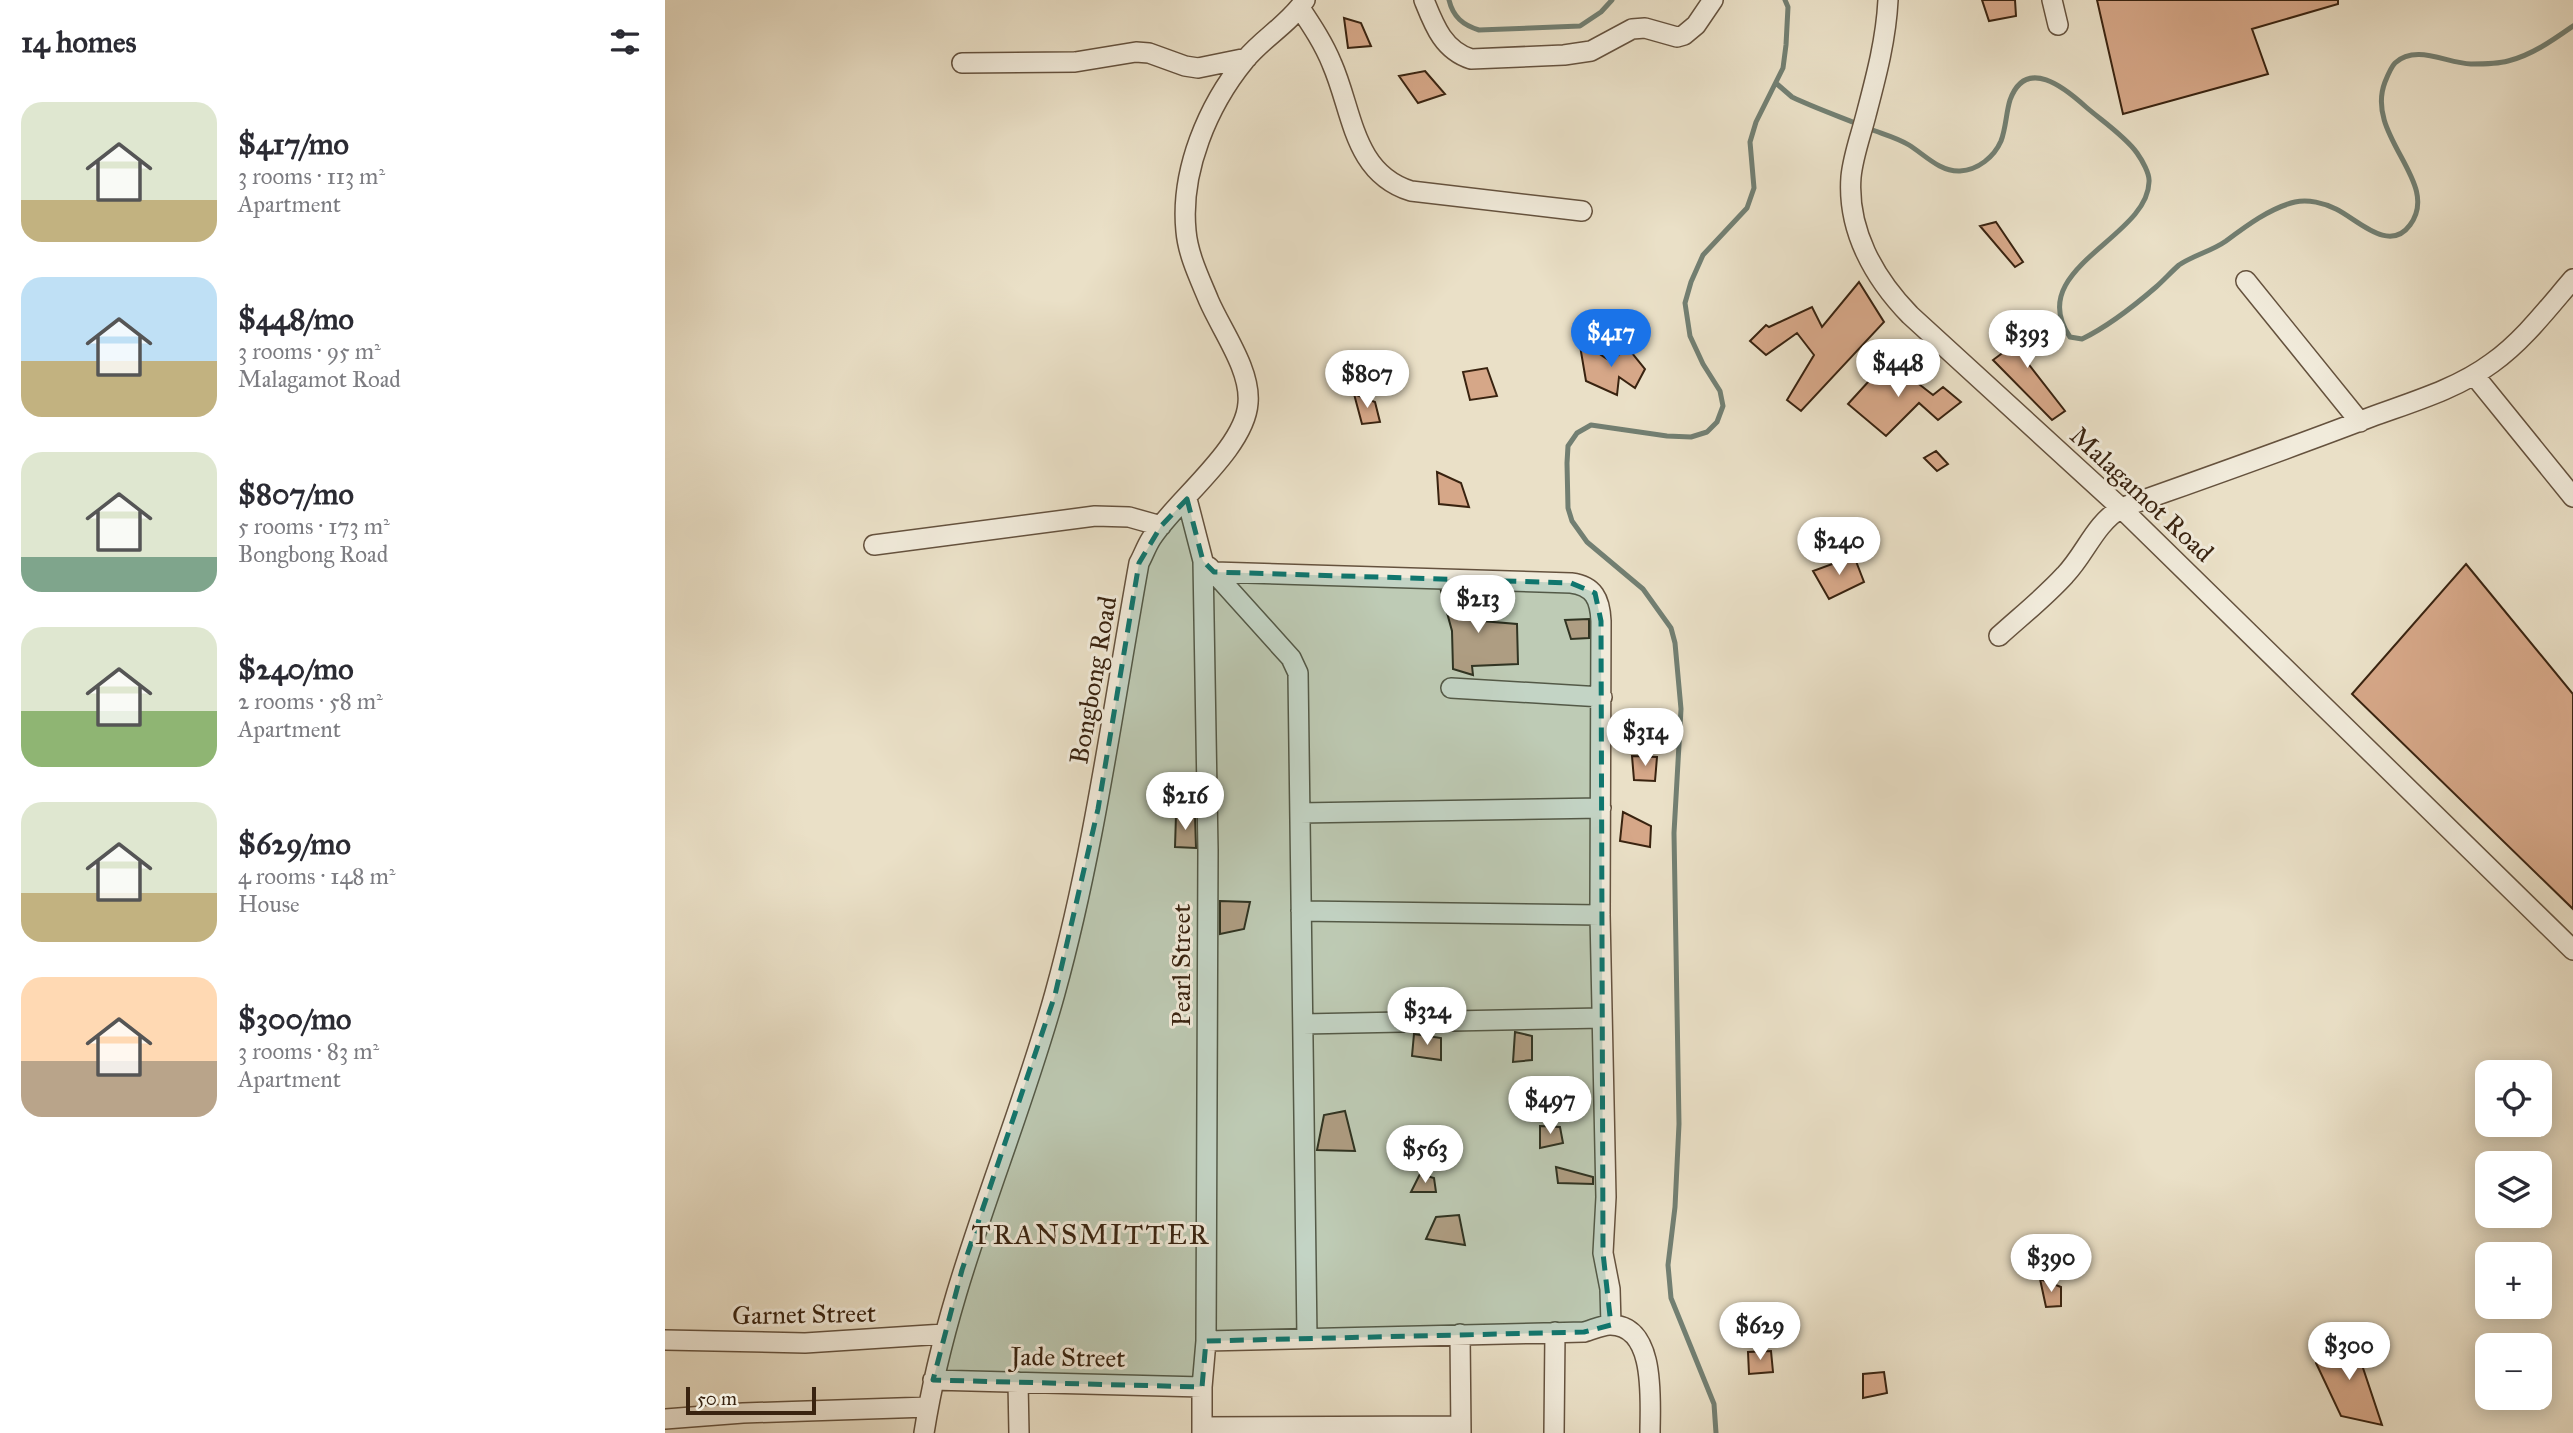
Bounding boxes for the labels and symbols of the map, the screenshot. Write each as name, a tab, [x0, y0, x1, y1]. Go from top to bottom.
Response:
pin: $417	[1570, 310, 1652, 369]
pin: $393	[1986, 310, 2068, 370]
pin: $448	[1857, 340, 1939, 399]
pin: $807	[1326, 350, 1408, 410]
street label: Malagamot Road	[2064, 419, 2220, 569]
pin: $240	[1798, 518, 1880, 577]
pin: $213	[1437, 576, 1519, 635]
street label: Bongbong Road	[1062, 594, 1124, 766]
pin: $314	[1604, 708, 1686, 768]
pin: $216	[1144, 772, 1226, 832]
street label: Pearl Street	[1165, 904, 1197, 1026]
pin: $324	[1386, 988, 1468, 1047]
pin: $497	[1509, 1076, 1591, 1136]
pin: $563	[1384, 1126, 1466, 1185]
district label: TRANSMITTER	[972, 1217, 1210, 1252]
pin: $390	[2010, 1234, 2092, 1294]
street label: Garnet Street	[732, 1297, 876, 1331]
pin: $629	[1719, 1302, 1801, 1362]
pin: $300	[2308, 1322, 2390, 1382]
street label: Jade Street	[1007, 1340, 1126, 1374]
scale bar	[686, 1384, 815, 1416]

